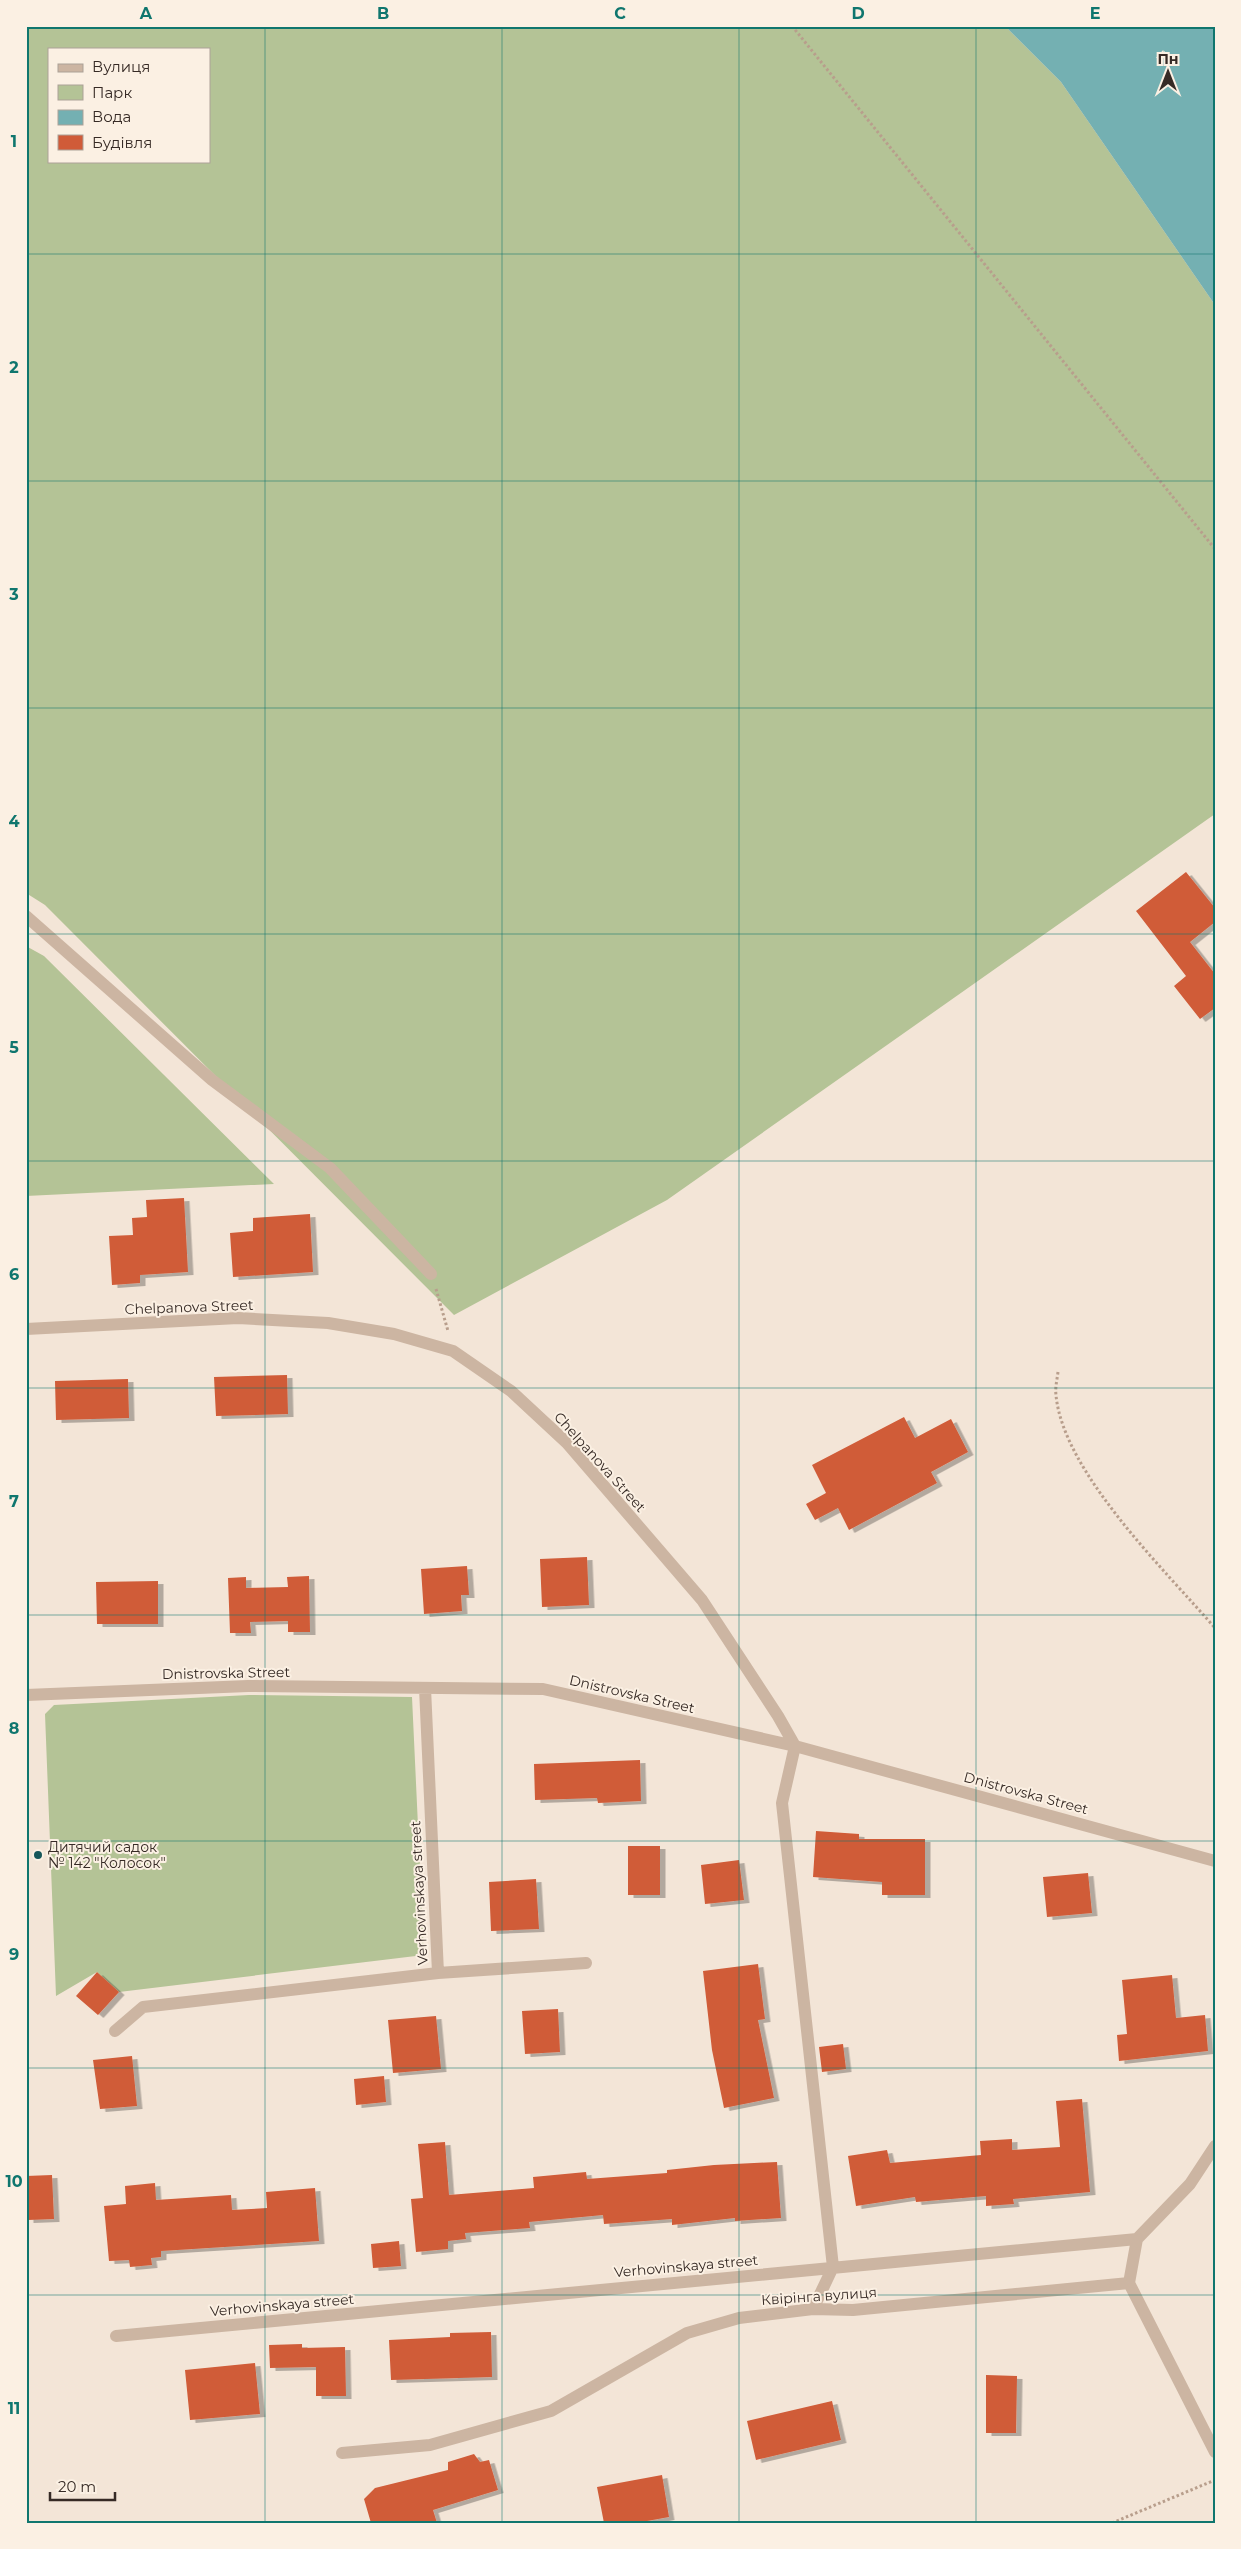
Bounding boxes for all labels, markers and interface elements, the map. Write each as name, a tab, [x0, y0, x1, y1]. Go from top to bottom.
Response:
text: A	[139, 4, 153, 23]
text: B	[377, 4, 389, 23]
text: C	[614, 4, 626, 23]
text: D	[851, 4, 865, 23]
text: E	[1090, 4, 1100, 23]
legend	[48, 48, 210, 162]
north arrow	[1144, 48, 1194, 98]
text: Пн	[1157, 50, 1179, 68]
text: Вулиця	[92, 57, 150, 76]
text: Парк	[92, 83, 132, 102]
text: Вода	[92, 107, 131, 126]
text: 1	[11, 132, 17, 151]
text: Будівля	[92, 133, 152, 152]
text: 2	[9, 358, 19, 377]
text: 3	[8, 585, 19, 604]
text: 4	[8, 812, 20, 831]
text: 5	[9, 1038, 19, 1057]
text: 6	[9, 1265, 19, 1284]
street label: Chelpanova Street	[124, 1296, 254, 1318]
street label: Chelpanova Street	[550, 1408, 650, 1516]
text: 7	[9, 1492, 19, 1511]
street label: Dnistrovska Street	[162, 1663, 291, 1683]
street label: Dnistrovska Street	[568, 1671, 697, 1717]
text: 8	[9, 1719, 19, 1738]
street label: Dnistrovska Street	[962, 1768, 1091, 1818]
street label: Verhovinskaya street	[406, 1820, 432, 1966]
place label: Дитячий садок № 142 "Колосок"	[48, 1838, 166, 1872]
marker: Дитячий садок № 142 "Колосок"	[32, 1849, 44, 1861]
text: 9	[9, 1945, 19, 1964]
text: 10	[5, 2172, 23, 2191]
street label: Verhovinskaya street	[613, 2251, 759, 2281]
street label: Квірінга вулиця	[761, 2283, 877, 2309]
street label: Verhovinskaya street	[209, 2290, 355, 2320]
text: 11	[8, 2399, 20, 2418]
scale bar	[50, 2469, 115, 2501]
text: 20 m	[58, 2477, 96, 2496]

